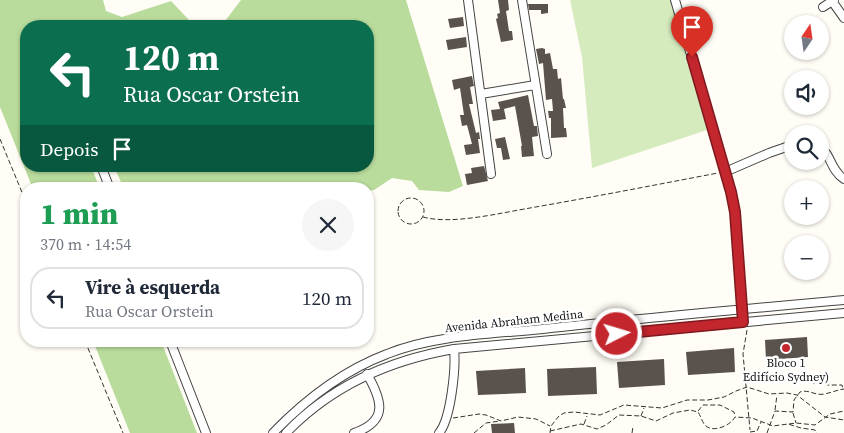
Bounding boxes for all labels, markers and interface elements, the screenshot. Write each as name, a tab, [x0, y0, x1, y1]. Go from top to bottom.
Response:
pin	[671, 6, 713, 57]
icon: arrive	[678, 13, 706, 41]
north arrow	[784, 15, 829, 60]
map controls	[784, 15, 829, 280]
text: 120 m	[123, 34, 219, 82]
icon: left	[40, 40, 105, 105]
button: sound	[784, 70, 829, 115]
text: Rua Oscar Orstein	[123, 79, 300, 109]
button: search	[784, 125, 829, 170]
icon: arrive	[108, 135, 136, 163]
text: Depois	[40, 136, 98, 162]
button: +	[784, 180, 829, 225]
text: 1 min	[40, 193, 118, 234]
button: close	[302, 199, 354, 251]
text: 370 m · 14:54	[40, 233, 131, 255]
button: −	[784, 235, 829, 280]
text: Vire à esquerda	[85, 274, 220, 300]
icon: left	[42, 284, 70, 312]
text: 120 m	[302, 285, 352, 311]
text: Rua Oscar Orstein	[85, 300, 214, 322]
street label: Avenida Abraham Medina	[444, 306, 585, 336]
position arrow	[590, 307, 642, 359]
marker: Bloco 1 Edifício Sydney)	[780, 342, 792, 354]
place label: Bloco 1 Edifício Sydney)	[743, 355, 829, 385]

